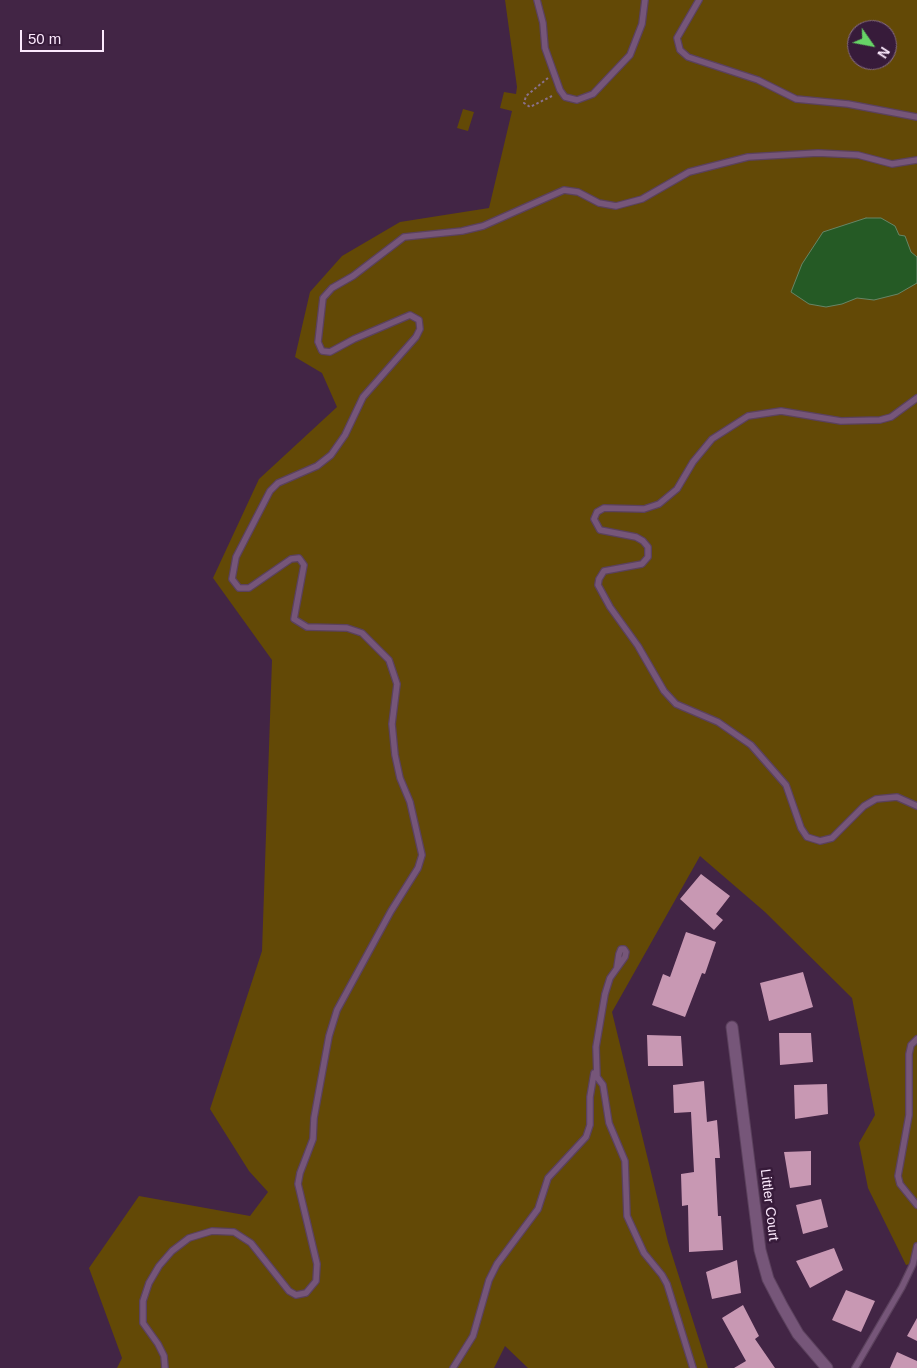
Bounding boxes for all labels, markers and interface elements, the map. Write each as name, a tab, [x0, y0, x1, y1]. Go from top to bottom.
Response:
scale bar	[22, 20, 106, 52]
north arrow	[847, 20, 897, 70]
text: 50 m	[28, 30, 61, 47]
text: N	[874, 44, 893, 61]
street label: Littler Court	[756, 1168, 782, 1242]

